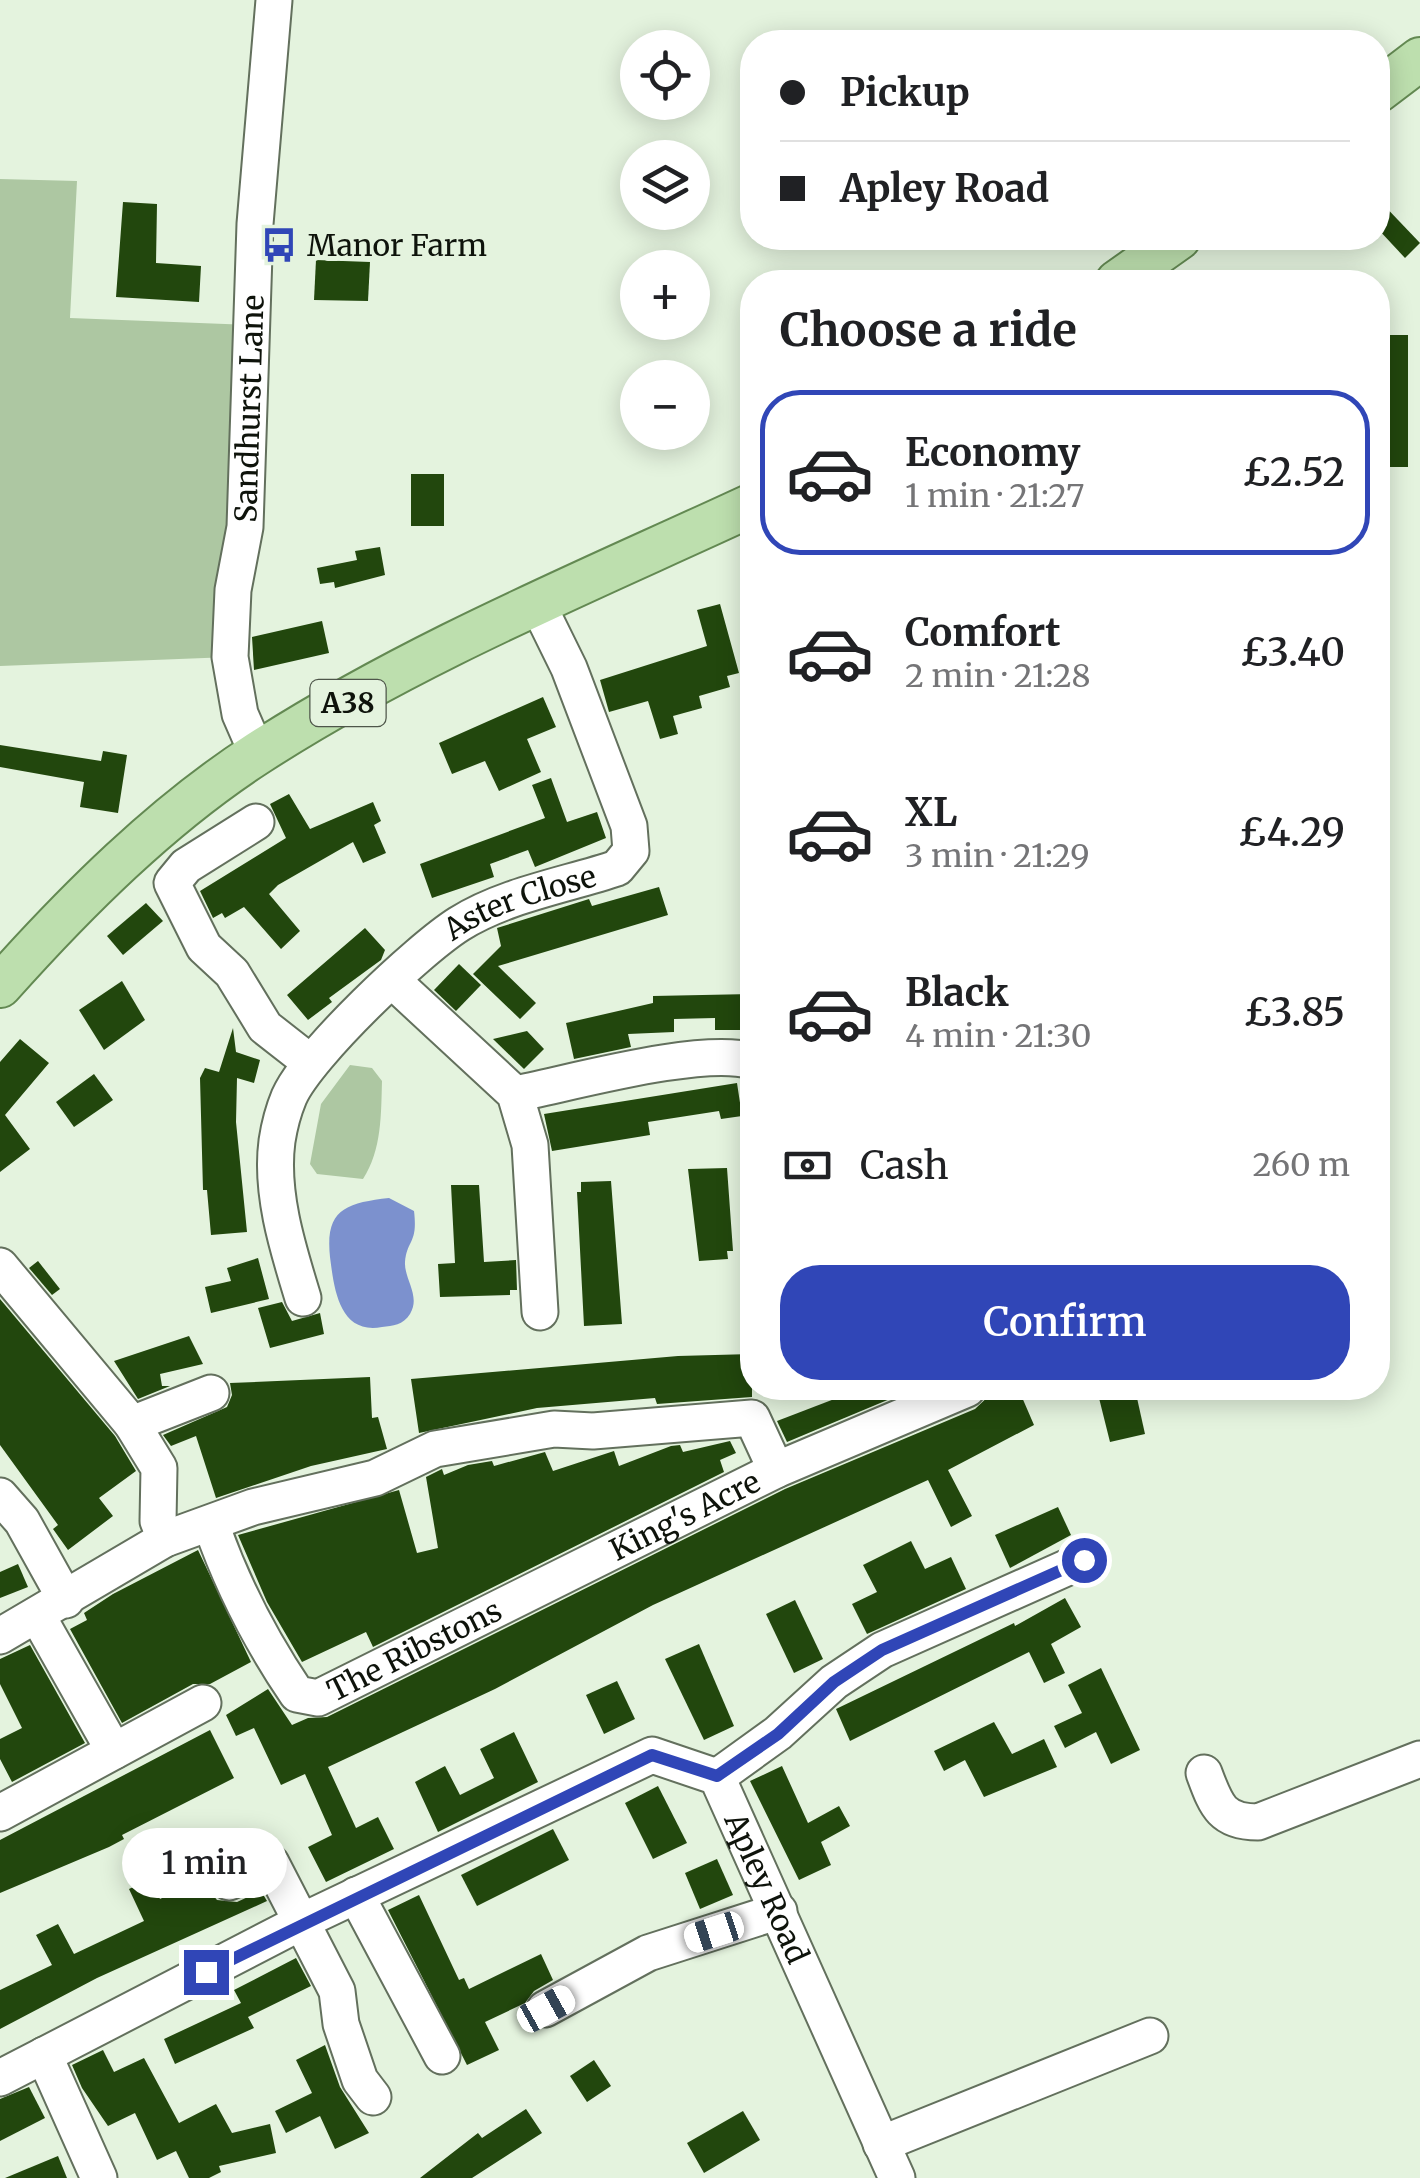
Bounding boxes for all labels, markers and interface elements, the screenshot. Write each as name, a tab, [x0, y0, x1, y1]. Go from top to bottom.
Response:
map controls	[620, 30, 710, 450]
button: locate	[620, 30, 710, 120]
text: Pickup	[840, 69, 970, 116]
button: layers	[620, 140, 710, 230]
text: Apley Road	[840, 165, 1049, 212]
bus stop icon: Manor Farm	[260, 226, 298, 264]
place label: Manor Farm	[307, 226, 487, 264]
button: +	[620, 250, 710, 340]
street label: Sandhurst Lane	[226, 294, 272, 523]
text: Choose a ride	[780, 302, 1077, 358]
button: −	[620, 360, 710, 450]
icon: car	[785, 428, 875, 518]
text: Economy	[905, 429, 1080, 476]
text: £2.52	[1242, 449, 1345, 496]
text: 1 min · 21:27	[905, 476, 1084, 516]
icon: car	[785, 608, 875, 698]
text: Comfort	[905, 609, 1061, 656]
text: £3.40	[1240, 629, 1345, 676]
text: 2 min · 21:28	[905, 656, 1090, 696]
road number: A38	[310, 680, 386, 726]
icon: car	[785, 788, 875, 878]
text: XL	[905, 789, 957, 836]
text: £4.29	[1238, 809, 1345, 856]
text: 3 min · 21:29	[905, 836, 1090, 876]
street label: Aster Close	[435, 857, 600, 949]
icon: car	[785, 968, 875, 1058]
text: Black	[905, 969, 1009, 1016]
text: £3.85	[1244, 989, 1345, 1036]
text: 4 min · 21:30	[905, 1016, 1092, 1056]
icon: cash	[780, 1138, 835, 1193]
text: Cash	[860, 1142, 949, 1189]
text: 260 m	[1252, 1145, 1350, 1185]
button: Confirm	[780, 1265, 1350, 1380]
street label: King's Acre	[603, 1462, 766, 1569]
route start	[1062, 1538, 1107, 1583]
street label: The Ribstons	[321, 1591, 508, 1709]
street label: Apley Road	[716, 1806, 817, 1969]
callout: 1 min	[124, 1827, 288, 1897]
text: 1 min	[161, 1843, 248, 1883]
car	[681, 1908, 747, 1956]
route end	[184, 1950, 229, 1995]
car	[512, 1981, 580, 2037]

